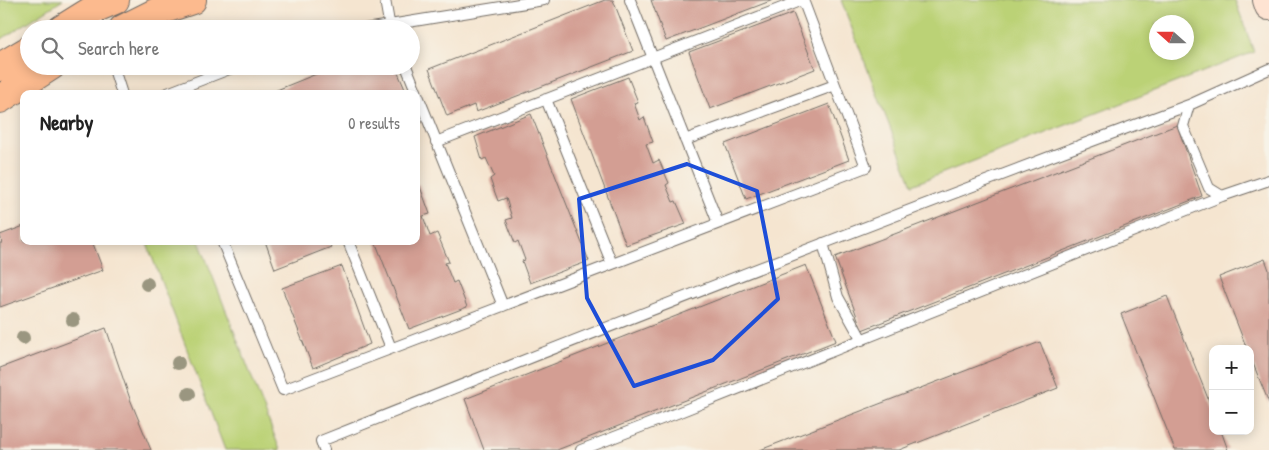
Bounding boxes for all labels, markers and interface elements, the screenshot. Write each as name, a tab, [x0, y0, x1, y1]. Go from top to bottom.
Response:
north arrow	[1149, 15, 1194, 60]
search box	[20, 20, 420, 75]
icon: search	[38, 34, 66, 62]
text: Search here	[78, 35, 159, 61]
text: Nearby	[40, 108, 93, 137]
text: 0 results	[348, 112, 400, 134]
map controls	[1209, 345, 1254, 435]
button: +	[1209, 345, 1254, 390]
button: −	[1209, 390, 1254, 435]

